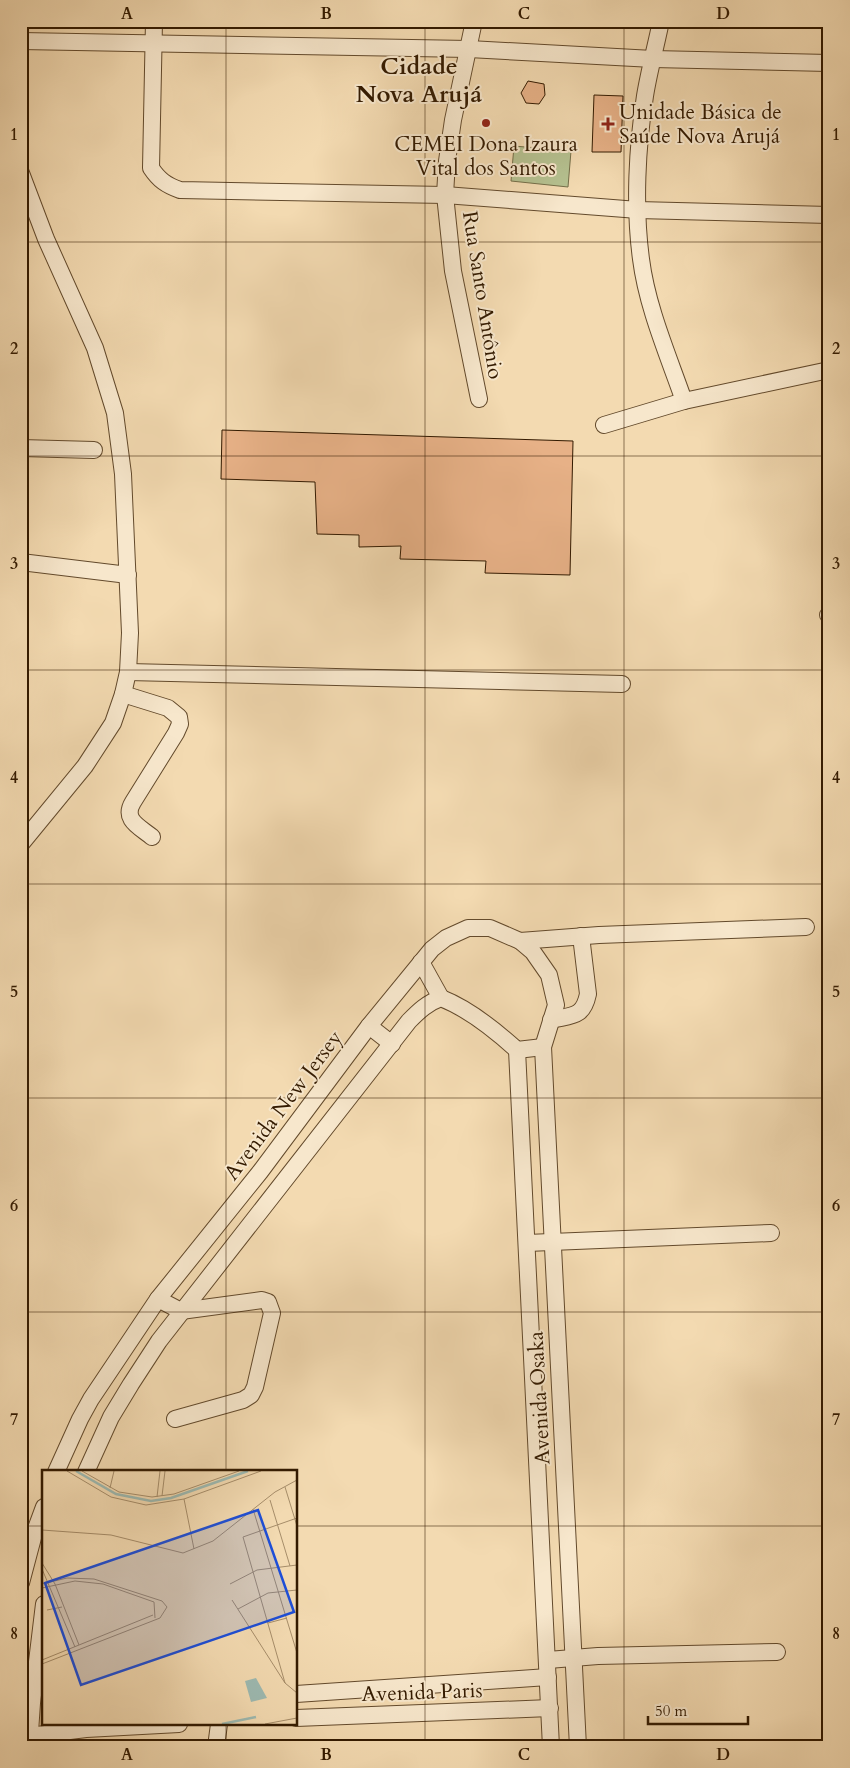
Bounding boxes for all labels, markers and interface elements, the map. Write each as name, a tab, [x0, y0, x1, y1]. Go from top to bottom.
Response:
text: A	[121, 3, 133, 25]
text: B	[320, 3, 332, 25]
text: C	[518, 3, 530, 25]
text: D	[716, 3, 730, 25]
district label: Cidade Nova Arujá	[356, 50, 482, 111]
place label: Unidade Básica de Saúde Nova Arujá	[619, 98, 782, 151]
marker: CEMEI Dona Izaura Vital dos Santos	[480, 117, 492, 129]
marker: Unidade Básica de Saúde Nova Arujá	[601, 117, 615, 131]
text: 1	[10, 124, 18, 146]
text: 1	[832, 124, 840, 146]
place label: CEMEI Dona Izaura Vital dos Santos	[394, 130, 578, 183]
street label: Rua Santo Antônio	[455, 209, 510, 381]
text: 2	[10, 338, 18, 360]
text: 2	[832, 338, 840, 360]
text: 3	[10, 553, 18, 575]
text: 3	[832, 553, 840, 575]
text: 4	[10, 767, 18, 789]
text: 4	[832, 767, 840, 789]
text: 5	[10, 981, 18, 1003]
text: 5	[832, 981, 840, 1003]
street label: Avenida New Jersey	[217, 1024, 349, 1186]
text: 6	[10, 1195, 18, 1217]
text: 6	[832, 1195, 840, 1217]
street label: Avenida Osaka	[522, 1331, 557, 1465]
text: 7	[10, 1409, 18, 1431]
text: 7	[832, 1409, 840, 1431]
inset map	[42, 1470, 298, 1726]
text: 8	[10, 1623, 18, 1645]
text: 8	[832, 1623, 840, 1645]
street label: Avenida Paris	[361, 1676, 483, 1709]
scale bar	[648, 1693, 748, 1725]
text: 50 m	[655, 1701, 687, 1721]
text: A	[121, 1744, 133, 1766]
text: B	[320, 1744, 332, 1766]
text: C	[518, 1744, 530, 1766]
text: D	[716, 1744, 730, 1766]

